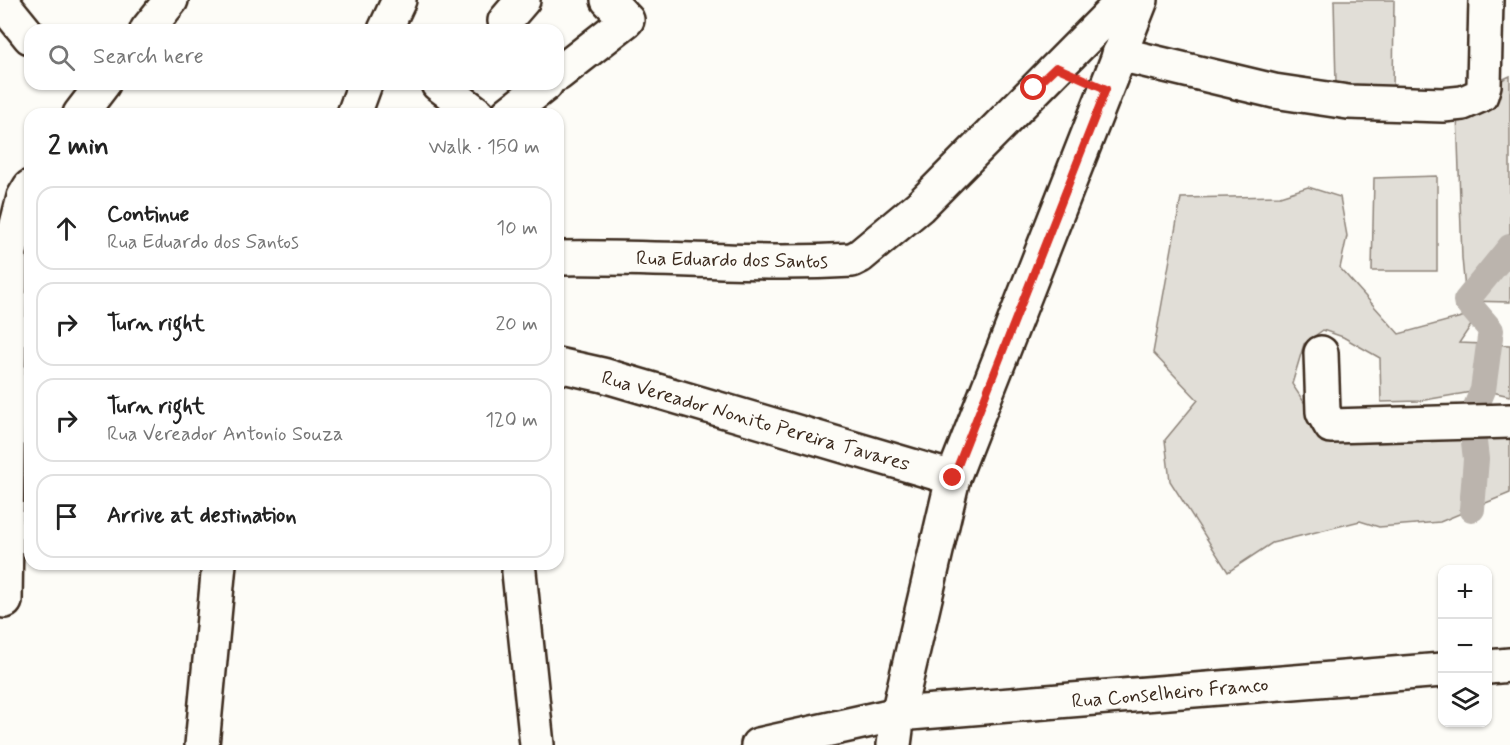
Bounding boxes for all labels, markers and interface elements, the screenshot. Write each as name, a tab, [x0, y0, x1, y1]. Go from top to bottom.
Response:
search box	[24, 24, 564, 90]
icon: search	[45, 41, 78, 74]
text: Search here	[93, 43, 204, 71]
route start	[1020, 74, 1046, 100]
text: 2 min	[48, 130, 109, 164]
text: Walk · 150 m	[428, 134, 540, 161]
text: Continue	[107, 201, 189, 229]
icon: ahead	[50, 212, 83, 245]
text: 10 m	[496, 215, 538, 242]
text: Rua Eduardo dos Santos	[107, 229, 299, 256]
street label: Rua Eduardo dos Santos	[636, 245, 828, 276]
icon: right	[50, 308, 83, 341]
text: Turn right	[107, 310, 205, 338]
text: 20 m	[495, 311, 538, 338]
street label: Rua Vereador Nonito Pereira Tavares	[598, 364, 913, 478]
text: Turn right	[107, 393, 205, 421]
icon: right	[50, 404, 83, 437]
text: 120 m	[485, 407, 538, 434]
text: Rua Vereador Antonio Souza	[107, 421, 343, 448]
route end	[939, 464, 965, 490]
icon: arrive	[50, 500, 83, 533]
text: Arrive at destination	[107, 502, 297, 530]
map controls	[1438, 565, 1492, 727]
button: +	[1438, 565, 1492, 619]
button: −	[1438, 619, 1492, 673]
street label: Rua Conselheiro Franco	[1071, 671, 1270, 716]
button: layers	[1438, 673, 1492, 727]

